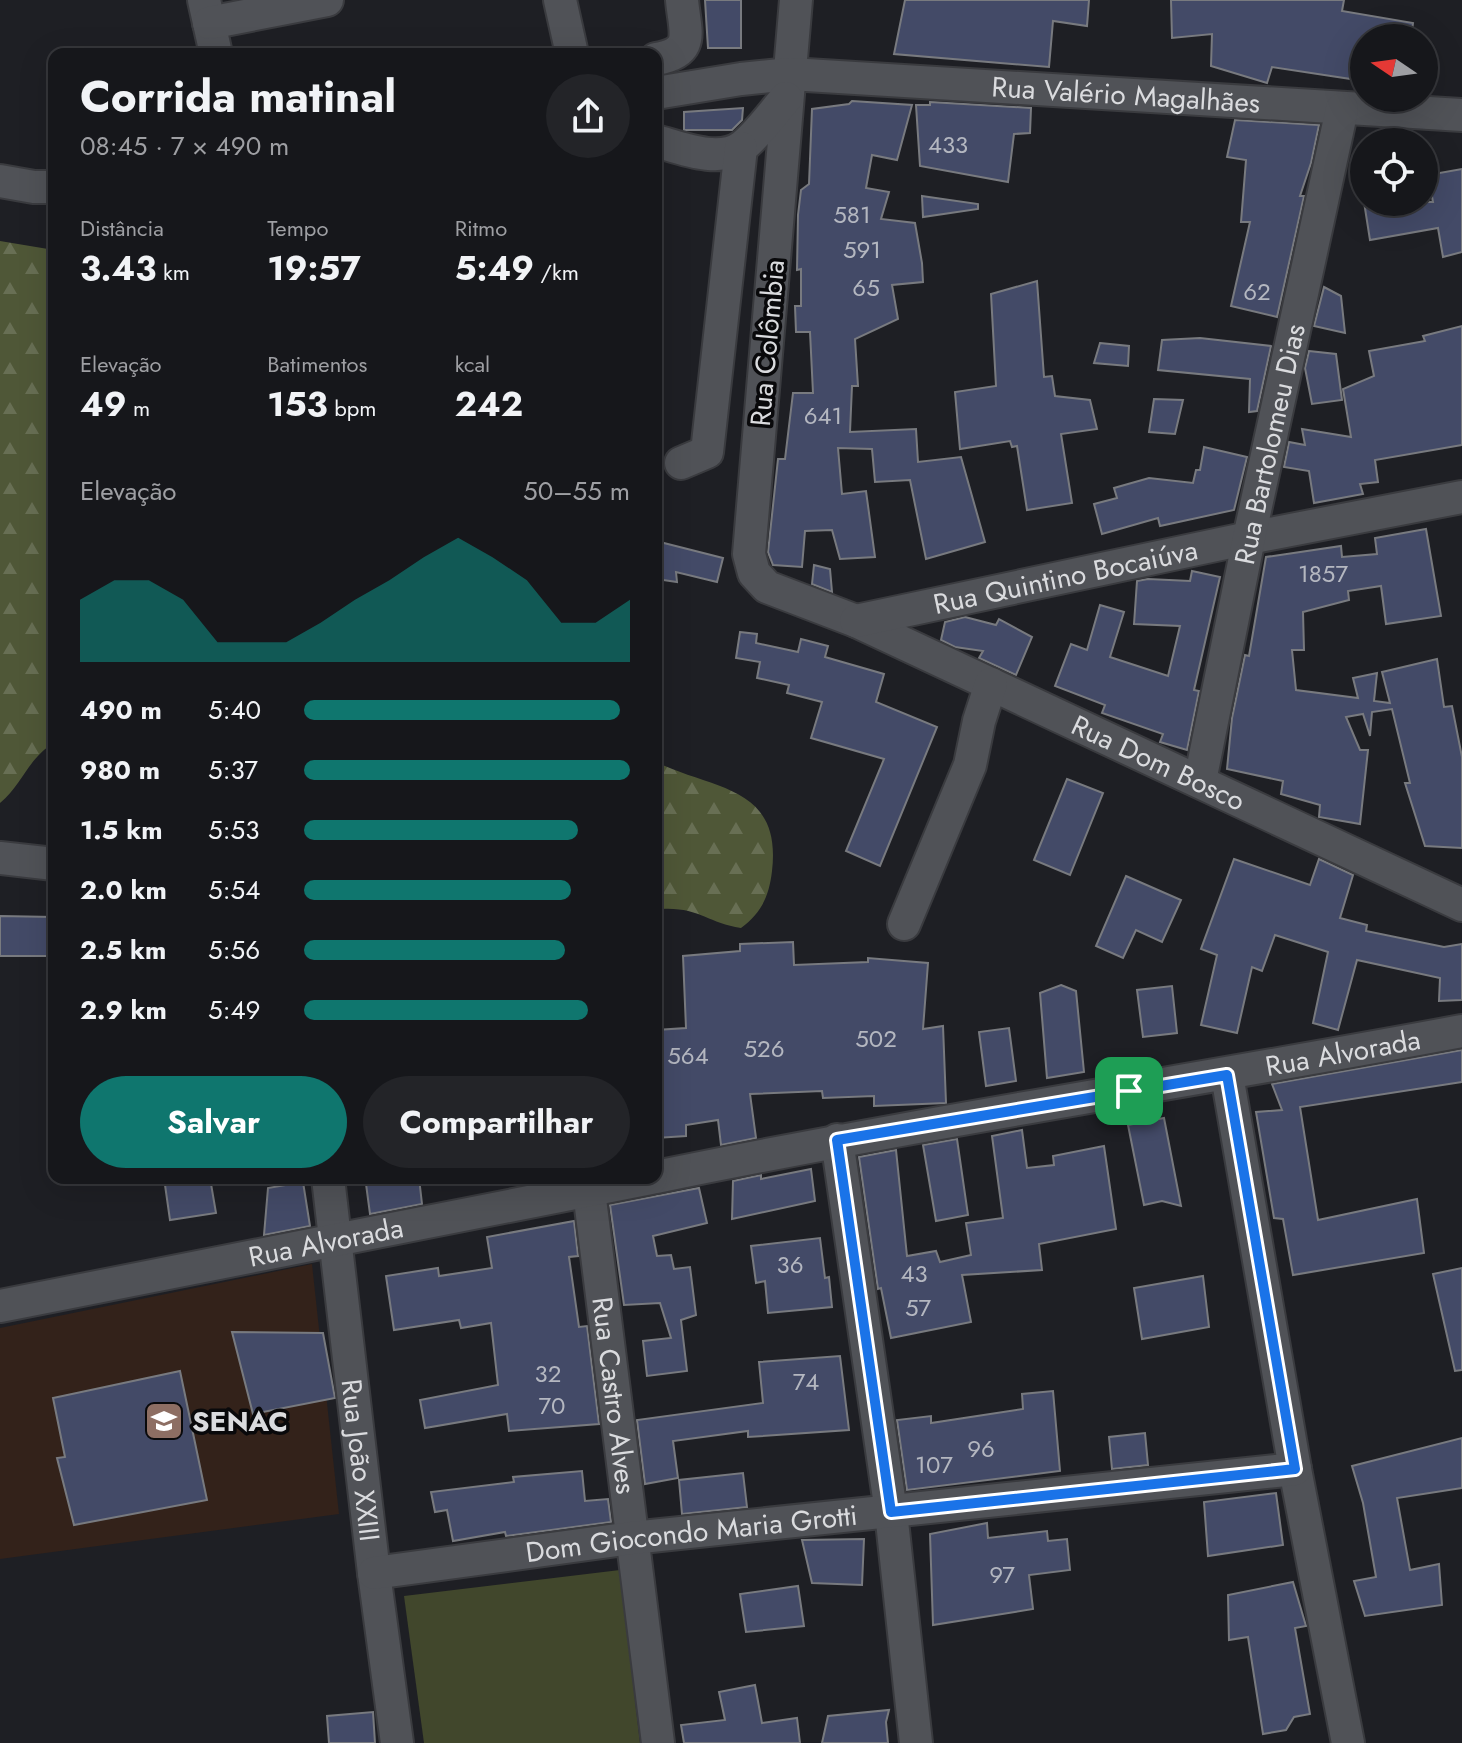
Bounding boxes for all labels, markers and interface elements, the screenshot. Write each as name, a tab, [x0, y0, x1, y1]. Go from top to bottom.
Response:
north arrow	[1350, 24, 1438, 112]
map controls	[1350, 24, 1438, 216]
text: Corrida matinal	[80, 65, 396, 129]
street label: Rua Valério Magalhães	[990, 66, 1261, 124]
button: share	[546, 74, 630, 158]
text: 08:45 · 7 × 490 m	[80, 127, 289, 165]
house number: 433	[928, 127, 968, 162]
button: locate	[1350, 128, 1438, 216]
house number: 581	[833, 197, 871, 232]
text: Distância	[80, 212, 164, 244]
text: Tempo	[267, 212, 328, 244]
text: Ritmo	[455, 212, 507, 244]
house number: 591	[843, 232, 881, 267]
text: 3.43	[80, 244, 156, 293]
text: 19:57	[267, 244, 361, 293]
text: 5:49	[455, 244, 534, 293]
text: km	[156, 256, 190, 288]
text: /km	[534, 256, 579, 288]
street label: Rua Colômbia	[740, 258, 795, 428]
house number: 65	[852, 270, 880, 305]
house number: 62	[1243, 274, 1271, 309]
street label: Rua Bartolomeu Dias	[1224, 320, 1316, 568]
text: Elevação	[80, 348, 162, 380]
text: Batimentos	[267, 348, 367, 380]
text: kcal	[455, 348, 490, 380]
text: 49	[80, 380, 126, 429]
text: 153	[267, 380, 328, 429]
text: 242	[455, 380, 523, 429]
text: m	[126, 392, 150, 424]
text: bpm	[328, 392, 377, 424]
house number: 641	[804, 398, 842, 433]
text: Elevação	[80, 472, 176, 510]
text: 50–55 m	[523, 472, 630, 510]
street label: Rua Quintino Bocaiúva	[930, 529, 1201, 625]
house number: 1857	[1298, 556, 1348, 591]
text: 490 m	[80, 691, 162, 729]
text: 5:40	[208, 691, 261, 729]
street label: Rua Dom Bosco	[1064, 705, 1252, 822]
text: 980 m	[80, 751, 160, 789]
text: 5:37	[208, 751, 258, 789]
text: 1.5 km	[80, 811, 163, 849]
text: 5:53	[208, 811, 259, 849]
text: 2.0 km	[80, 871, 167, 909]
text: 5:54	[208, 871, 260, 909]
text: 2.5 km	[80, 931, 166, 969]
text: 5:56	[208, 931, 260, 969]
text: 2.9 km	[80, 991, 167, 1029]
text: 5:49	[208, 991, 261, 1029]
street label: Rua Alvorada	[1262, 1019, 1424, 1087]
house number: 502	[855, 1021, 897, 1056]
house number: 526	[743, 1031, 785, 1066]
house number: 564	[667, 1038, 709, 1073]
pin	[1095, 1057, 1163, 1125]
icon: arrive	[1107, 1069, 1151, 1113]
button: Salvar	[80, 1076, 347, 1168]
button: Compartilhar	[363, 1076, 630, 1168]
street label: Rua Alvorada	[245, 1207, 407, 1278]
house number: 36	[777, 1247, 803, 1282]
house number: 43	[900, 1256, 928, 1291]
house number: 57	[905, 1290, 931, 1325]
street label: Rua Castro Alves	[581, 1294, 647, 1496]
house number: 32	[535, 1356, 561, 1391]
house number: 74	[793, 1364, 819, 1399]
street label: Rua João XXIII	[331, 1377, 390, 1544]
house number: 70	[539, 1388, 566, 1423]
school or university icon: SENAC	[143, 1400, 185, 1442]
place label: SENAC	[192, 1401, 288, 1442]
house number: 96	[967, 1431, 995, 1466]
house number: 107	[915, 1447, 953, 1482]
street label: Dom Giocondo Maria Grotti	[523, 1495, 859, 1573]
house number: 97	[989, 1557, 1015, 1592]

